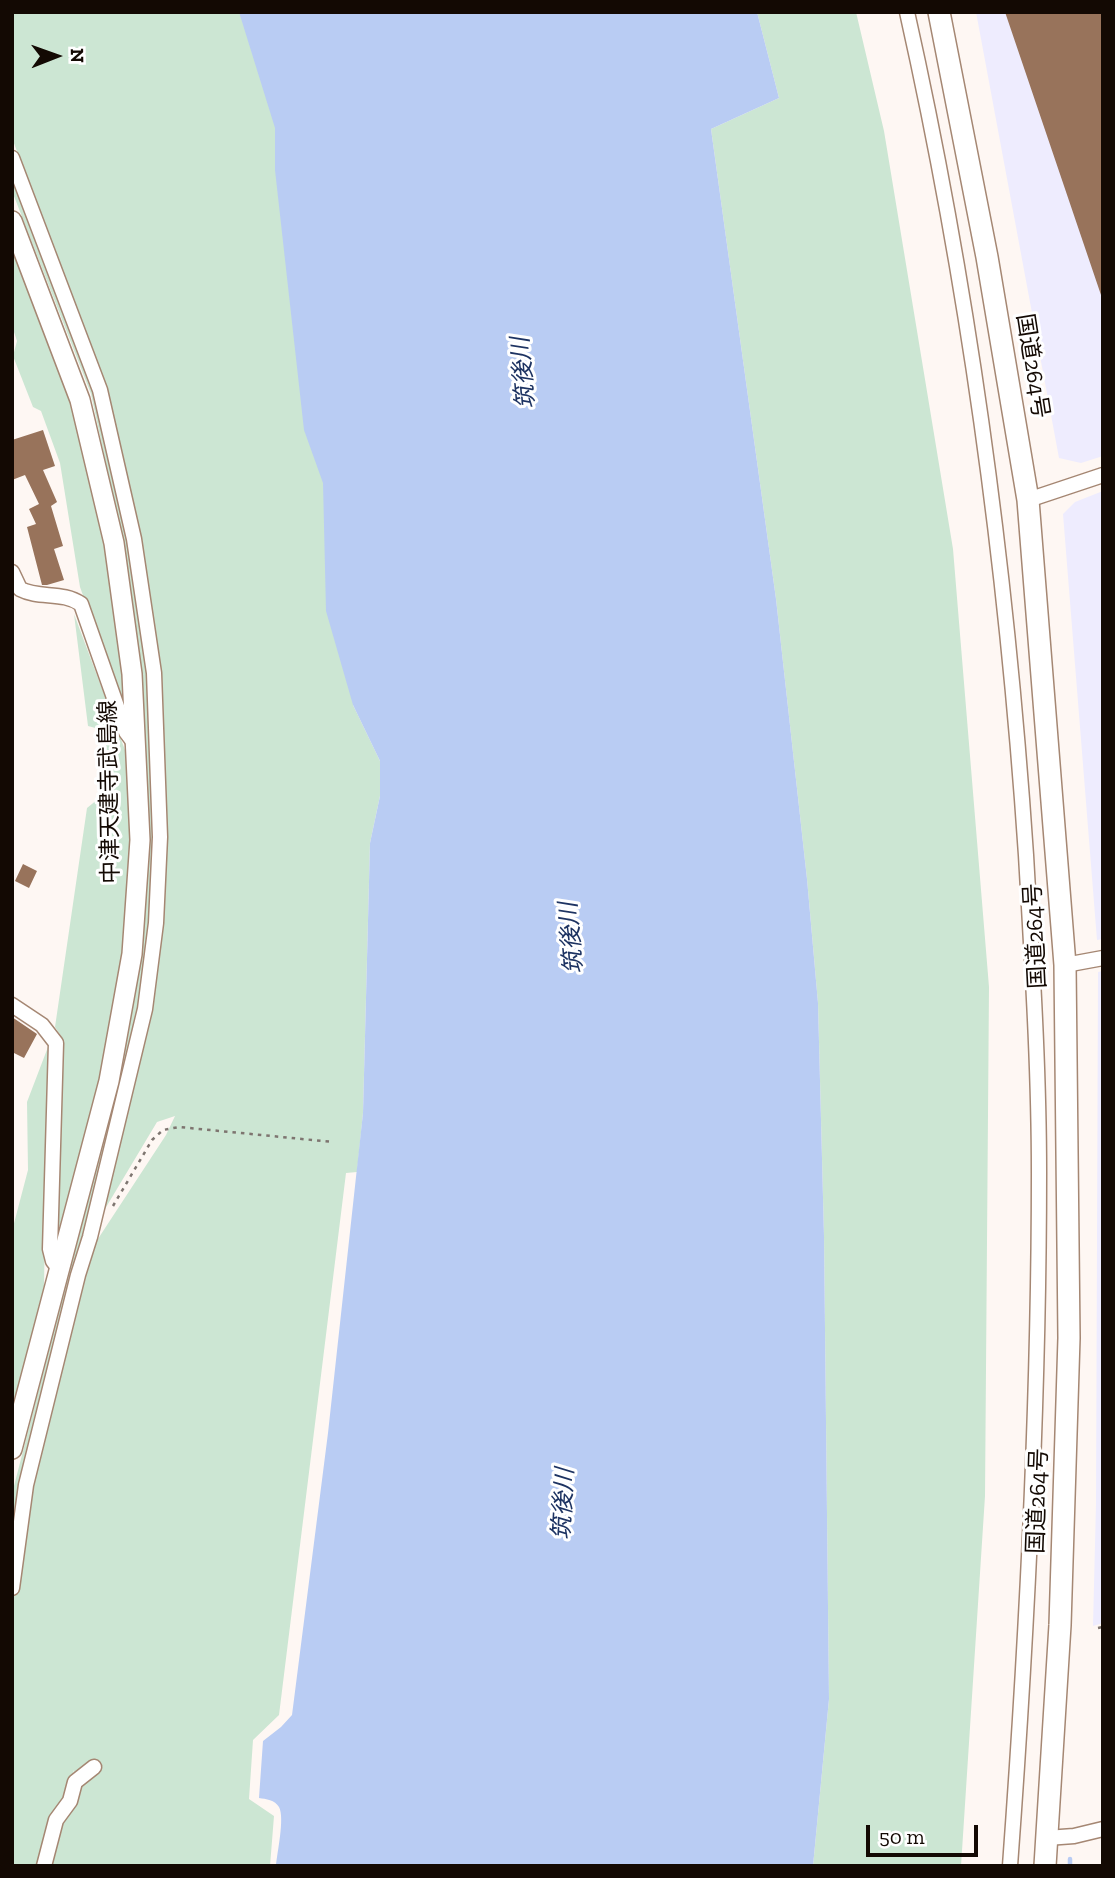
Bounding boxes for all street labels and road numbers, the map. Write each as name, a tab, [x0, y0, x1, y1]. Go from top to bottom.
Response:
street label: 国道264号	[1010, 312, 1054, 420]
street label: 中津天建寺武島線	[95, 700, 125, 884]
street label: 国道264号	[1019, 883, 1053, 989]
street label: 国道264号	[1022, 1448, 1054, 1554]

